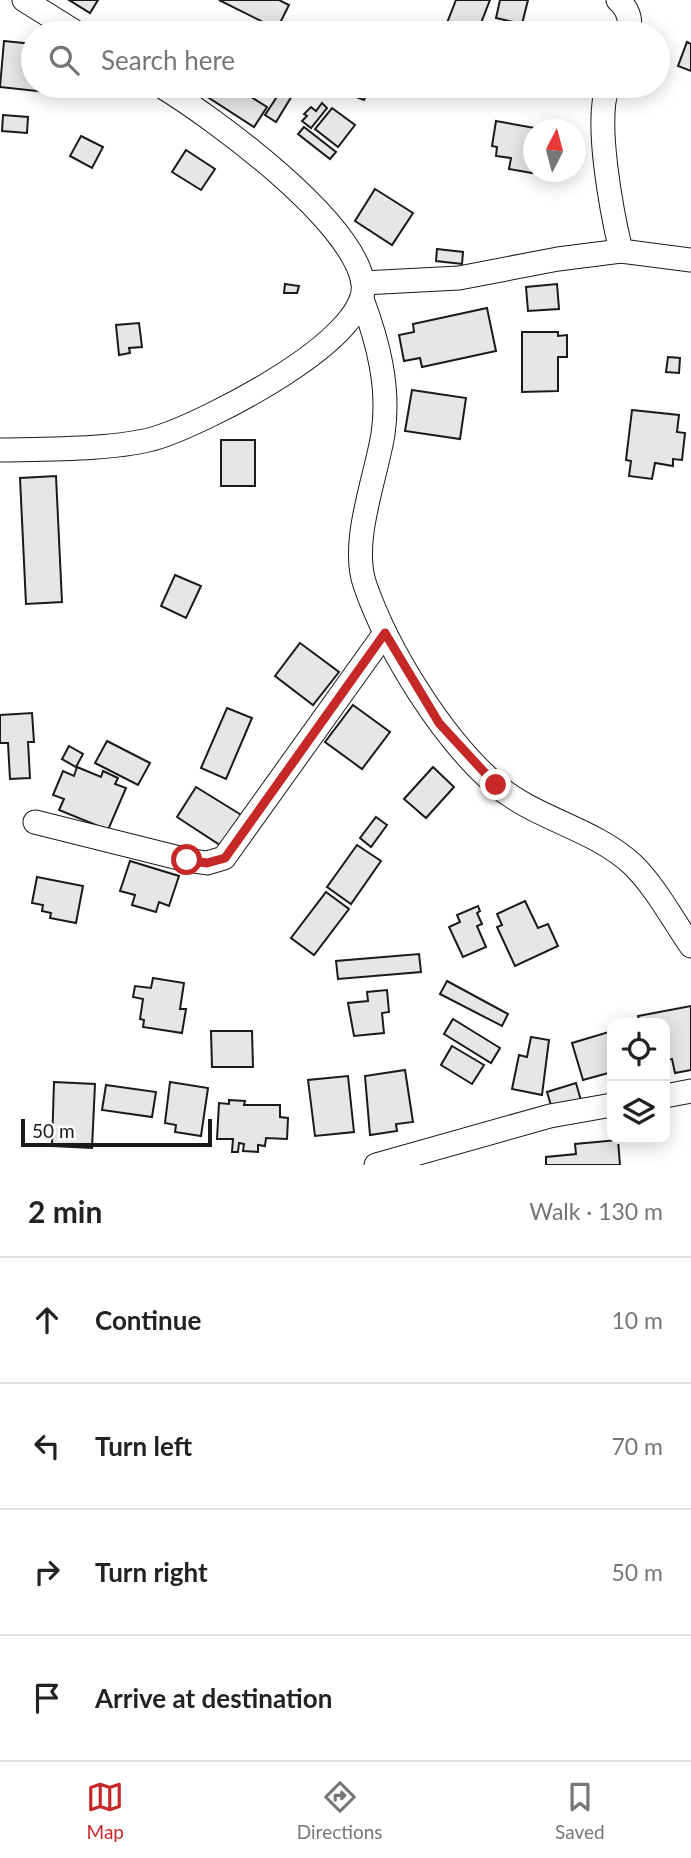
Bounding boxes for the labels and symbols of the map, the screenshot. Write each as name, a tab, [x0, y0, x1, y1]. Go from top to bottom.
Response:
north arrow	[523, 119, 586, 182]
route end	[480, 769, 511, 800]
route start	[171, 844, 202, 875]
scale bar	[21, 1116, 212, 1148]

